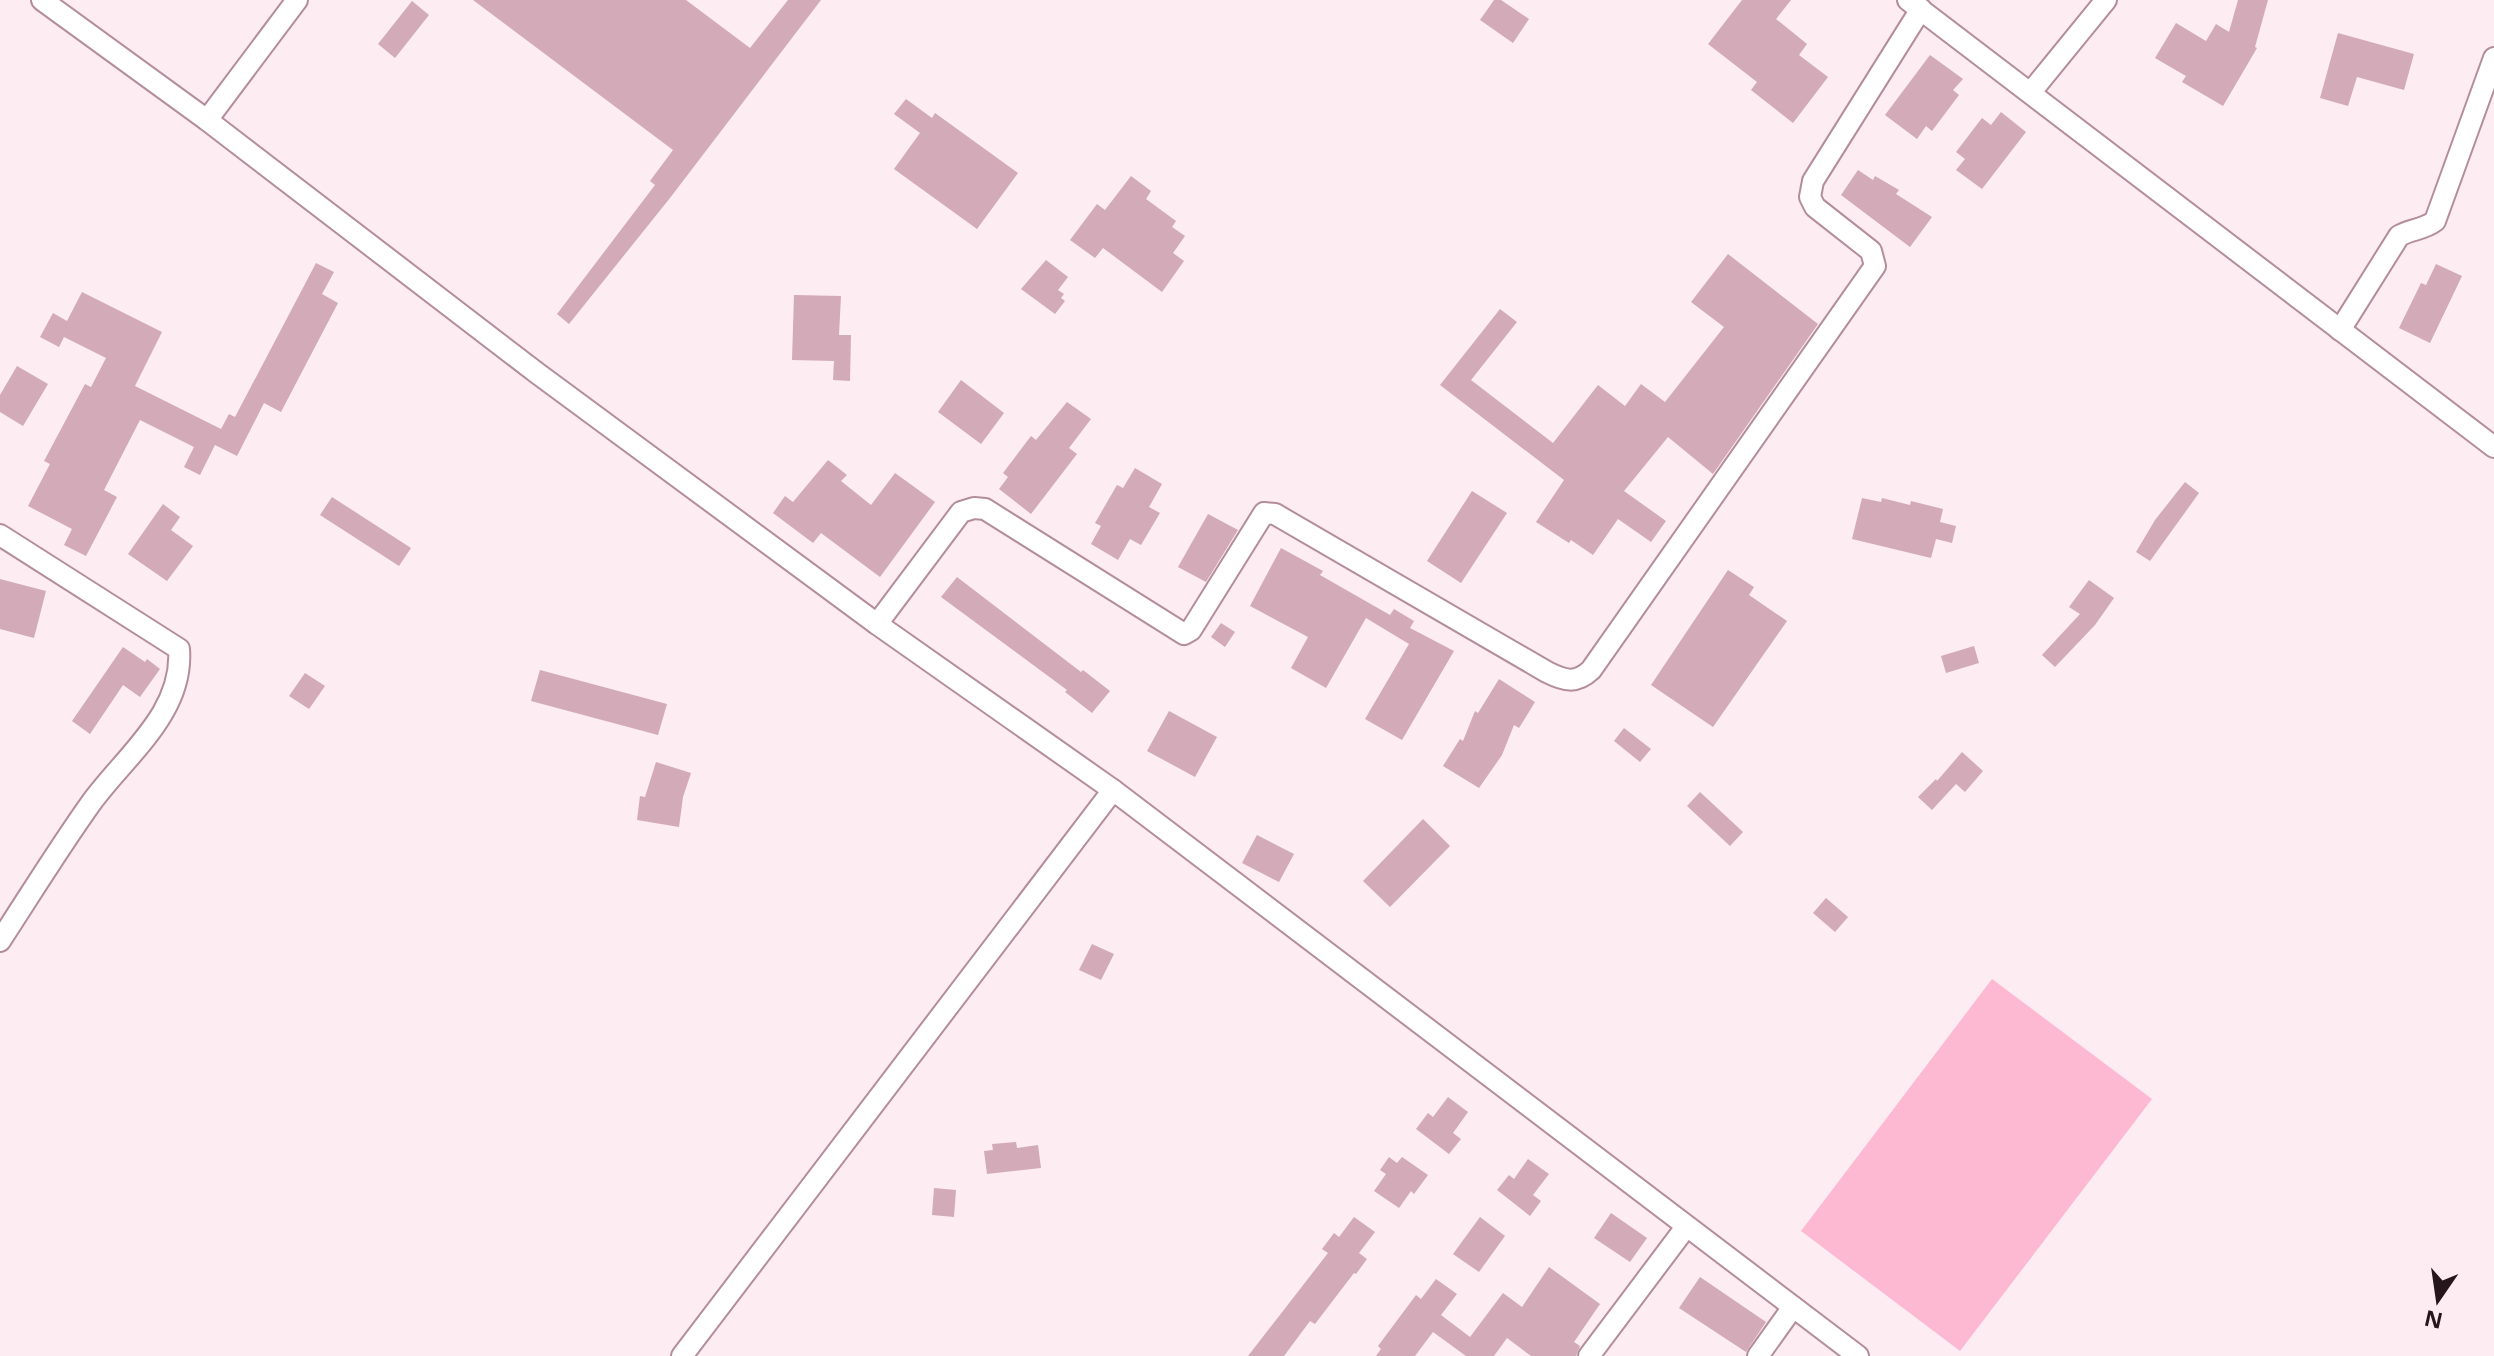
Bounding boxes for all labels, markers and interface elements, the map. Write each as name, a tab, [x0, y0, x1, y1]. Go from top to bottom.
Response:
north arrow	[2398, 1260, 2478, 1340]
text: N	[2421, 1304, 2445, 1337]

